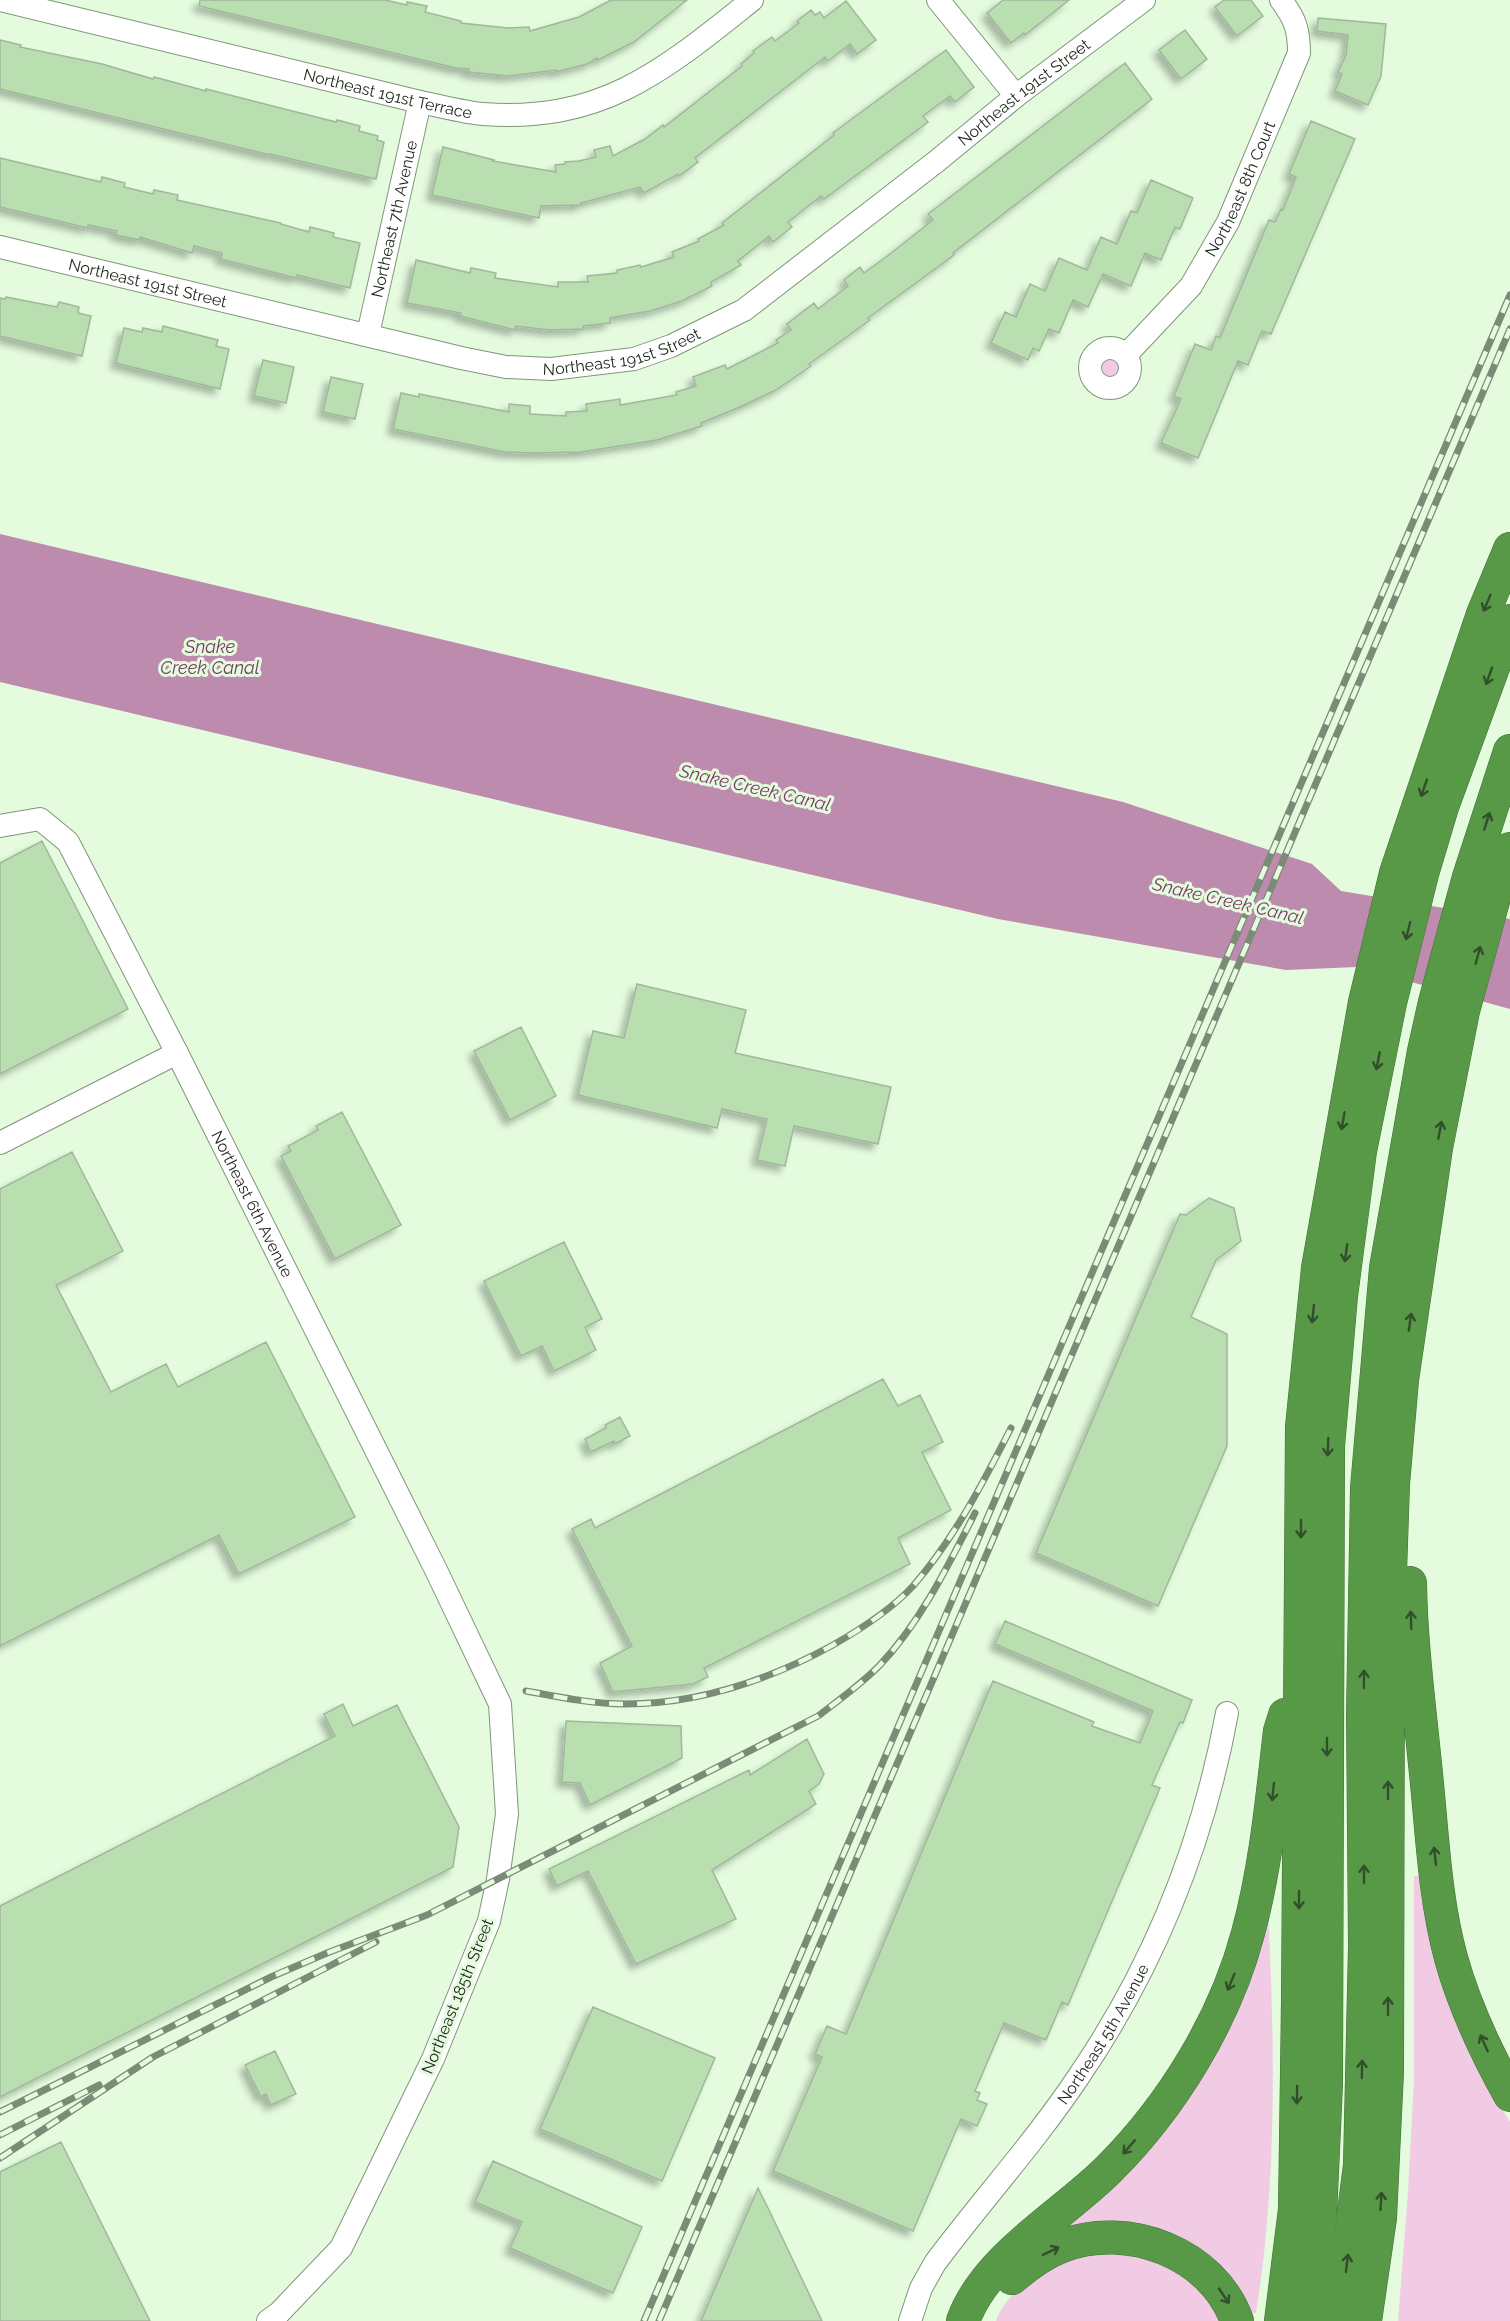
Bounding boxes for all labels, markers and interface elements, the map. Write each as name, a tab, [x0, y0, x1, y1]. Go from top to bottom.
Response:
street label: Northeast 191st Street	[954, 35, 1094, 150]
street label: Northeast 191st Terrace	[301, 65, 474, 123]
street label: Northeast 8th Court	[1201, 118, 1280, 260]
street label: Northeast 7th Avenue	[367, 139, 421, 299]
street label: Northeast 191st Street	[67, 255, 229, 311]
street label: Northeast 191st Street	[542, 324, 704, 379]
one-way arrow	[1481, 594, 1492, 612]
water label: Snake Creek Canal	[160, 636, 260, 678]
one-way arrow	[1483, 666, 1494, 685]
water label: Snake Creek Canal	[677, 760, 833, 815]
one-way arrow	[1418, 778, 1429, 797]
one-way arrow	[1482, 812, 1493, 831]
water label: Snake Creek Canal	[1150, 873, 1306, 928]
one-way arrow	[1401, 921, 1413, 940]
one-way arrow	[1473, 946, 1484, 965]
one-way arrow	[1372, 1050, 1383, 1070]
one-way arrow	[1338, 1111, 1349, 1131]
one-way arrow	[1435, 1120, 1446, 1140]
street label: Northeast 6th Avenue	[207, 1128, 297, 1281]
one-way arrow	[1341, 1243, 1352, 1262]
one-way arrow	[1307, 1304, 1318, 1323]
one-way arrow	[1404, 1313, 1415, 1333]
one-way arrow	[1323, 1437, 1334, 1457]
one-way arrow	[1295, 1519, 1307, 1539]
one-way arrow	[1405, 1610, 1416, 1630]
one-way arrow	[1358, 1669, 1370, 1689]
one-way arrow	[1321, 1737, 1333, 1757]
one-way arrow	[1382, 1780, 1394, 1800]
one-way arrow	[1267, 1781, 1278, 1801]
one-way arrow	[1429, 1846, 1440, 1866]
one-way arrow	[1358, 1864, 1370, 1884]
one-way arrow	[1293, 1889, 1305, 1909]
street label: Northeast 185th Street	[418, 1915, 498, 2076]
street label: Northeast 5th Avenue	[1053, 1961, 1153, 2108]
one-way arrow	[1225, 1972, 1236, 1990]
one-way arrow	[1382, 1996, 1394, 2016]
one-way arrow	[1477, 2034, 1488, 2052]
one-way arrow	[1356, 2059, 1368, 2079]
one-way arrow	[1291, 2084, 1303, 2104]
one-way arrow	[1122, 2139, 1136, 2154]
one-way arrow	[1376, 2191, 1387, 2211]
one-way arrow	[1042, 2245, 1060, 2257]
one-way arrow	[1342, 2254, 1353, 2273]
one-way arrow	[1218, 2288, 1231, 2305]

